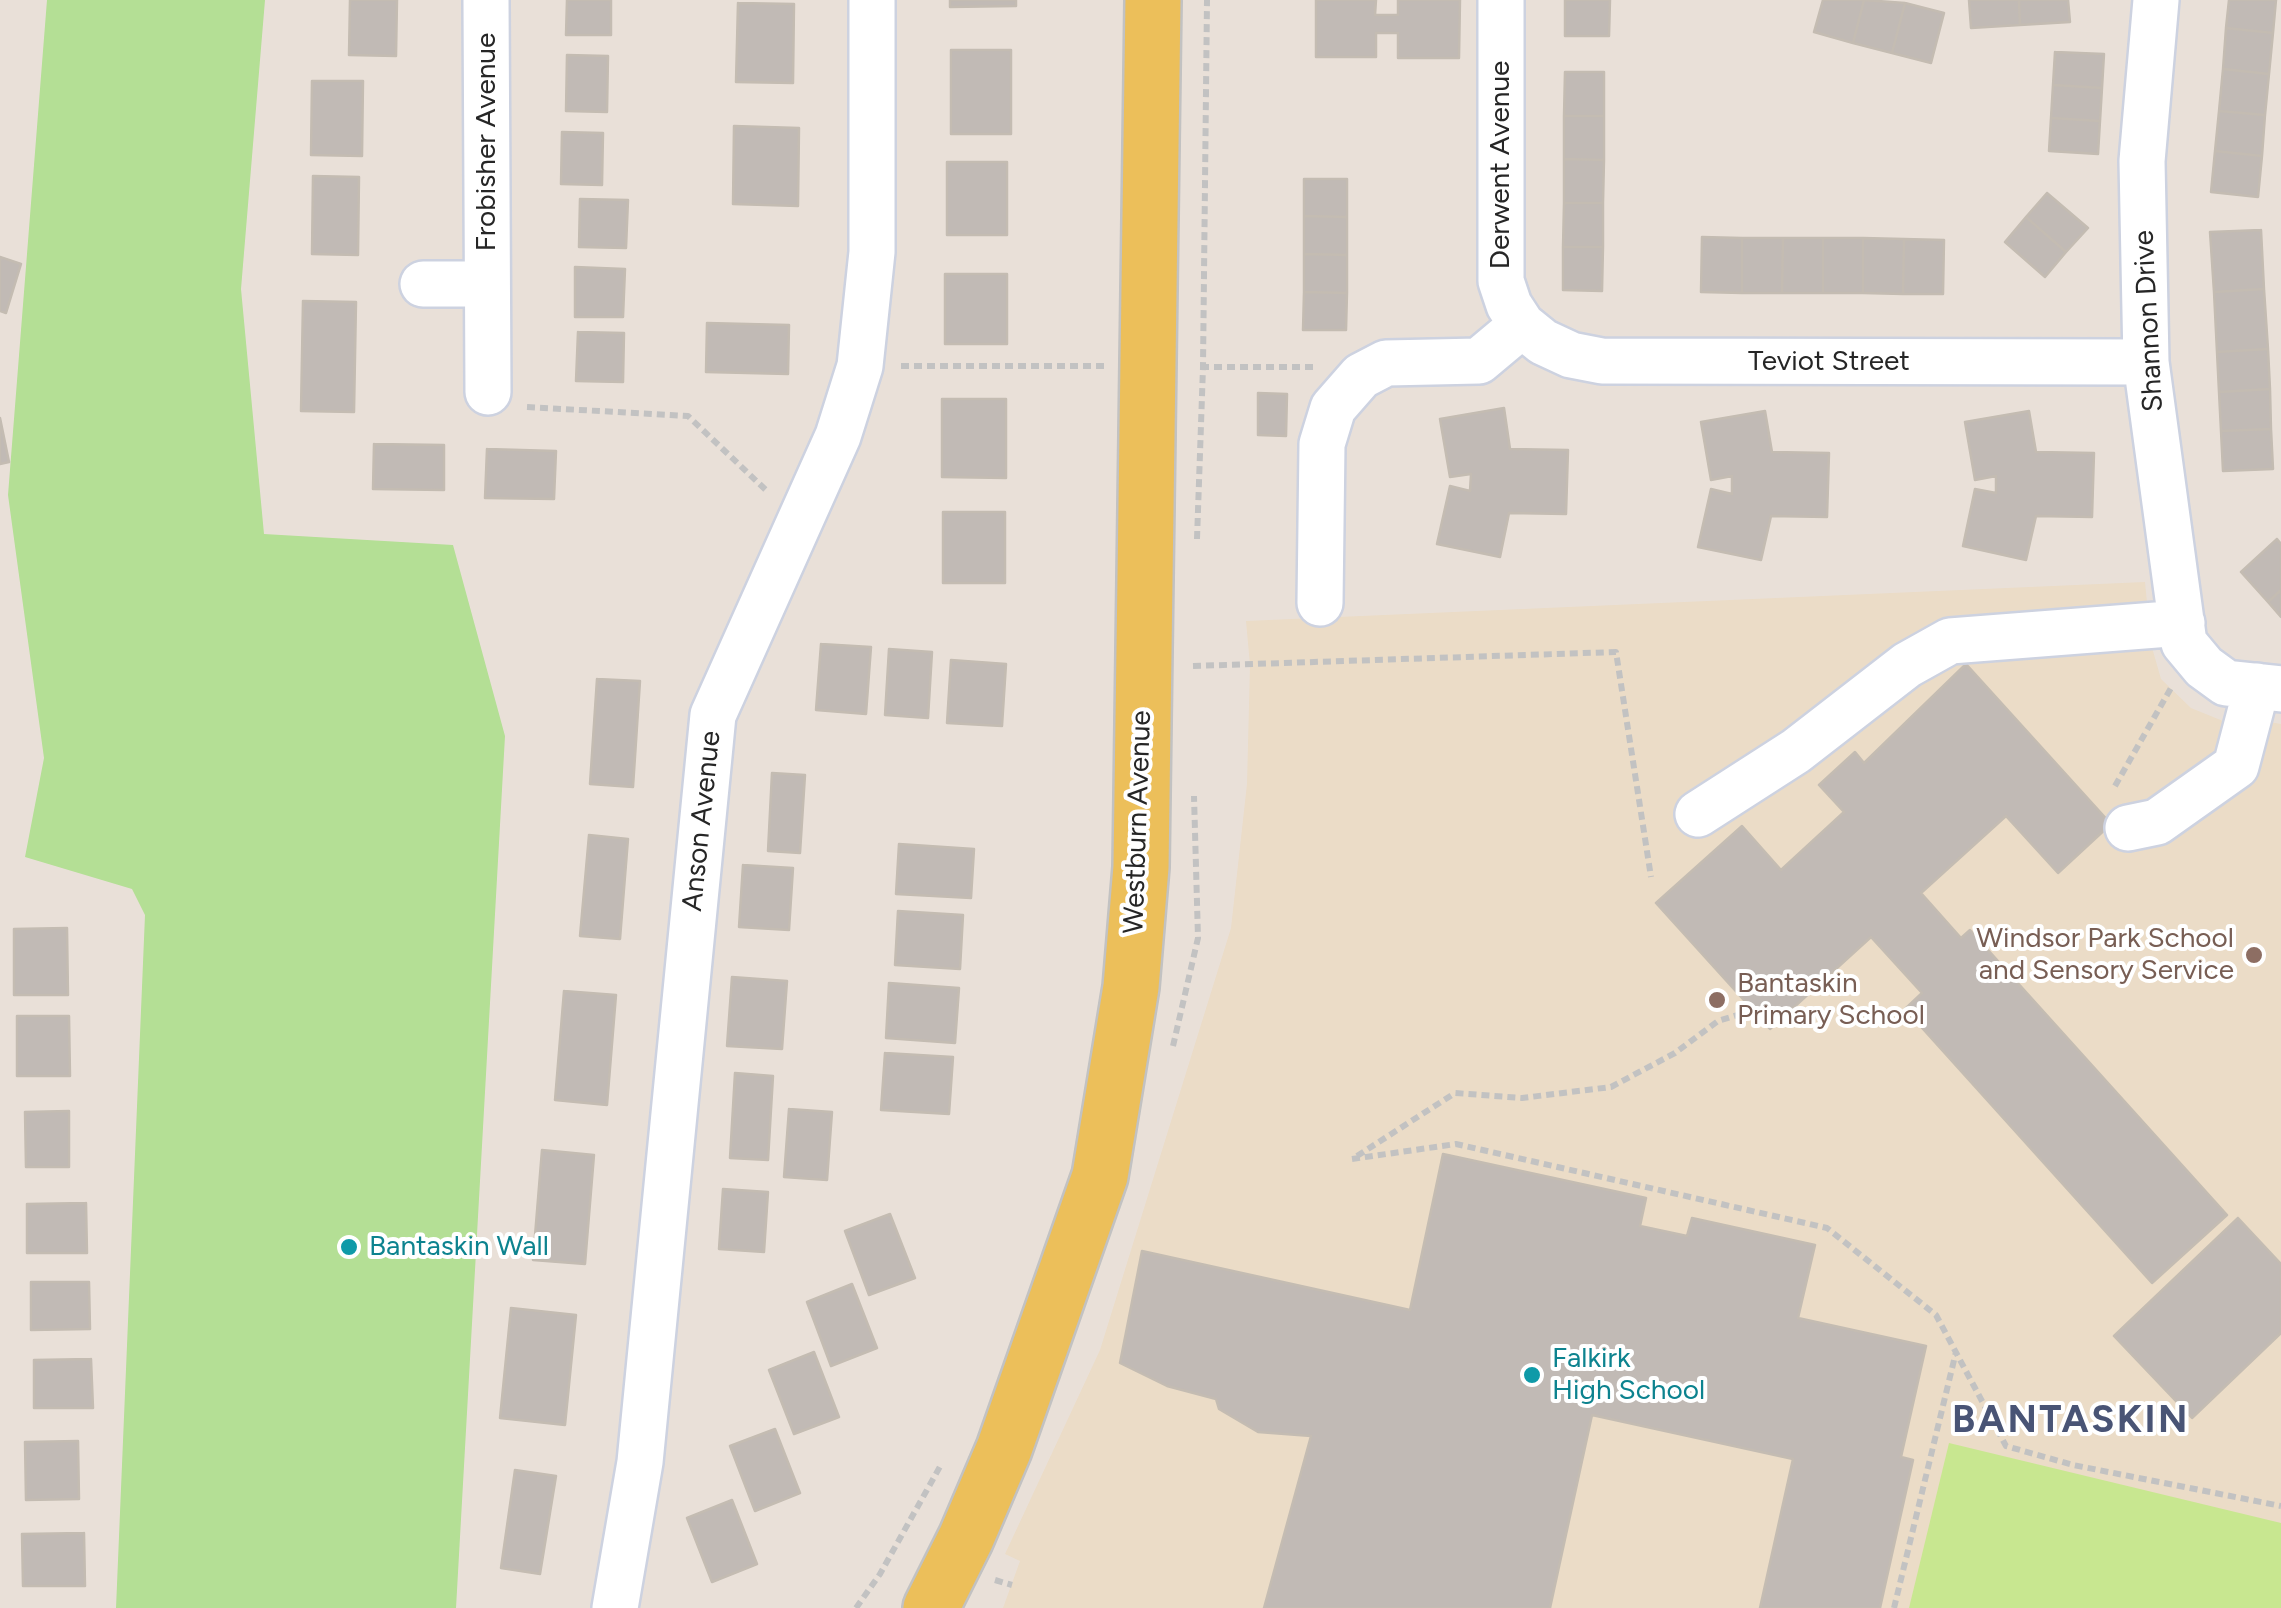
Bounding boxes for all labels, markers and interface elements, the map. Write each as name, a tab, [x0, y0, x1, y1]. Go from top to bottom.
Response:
street label: Frobisher Avenue	[470, 33, 504, 251]
street label: Derwent Avenue	[1484, 61, 1518, 269]
street label: Shannon Drive	[2127, 229, 2171, 413]
street label: Teviot Street	[1748, 345, 1910, 379]
street label: Westburn Avenue	[1117, 710, 1159, 934]
street label: Anson Avenue	[676, 729, 728, 913]
place label: Windsor Park School and Sensory Service	[1976, 922, 2234, 988]
marker: Windsor Park School and Sensory Service	[2243, 944, 2265, 966]
place label: Bantaskin Primary School	[1737, 967, 1925, 1033]
marker: Bantaskin Primary School	[1706, 989, 1728, 1011]
place label: Bantaskin Wall	[369, 1230, 549, 1264]
marker: Bantaskin Wall	[338, 1236, 360, 1258]
place label: Falkirk High School	[1552, 1342, 1705, 1408]
marker: Falkirk High School	[1521, 1364, 1543, 1386]
district label: BANTASKIN	[1952, 1398, 2190, 1444]

